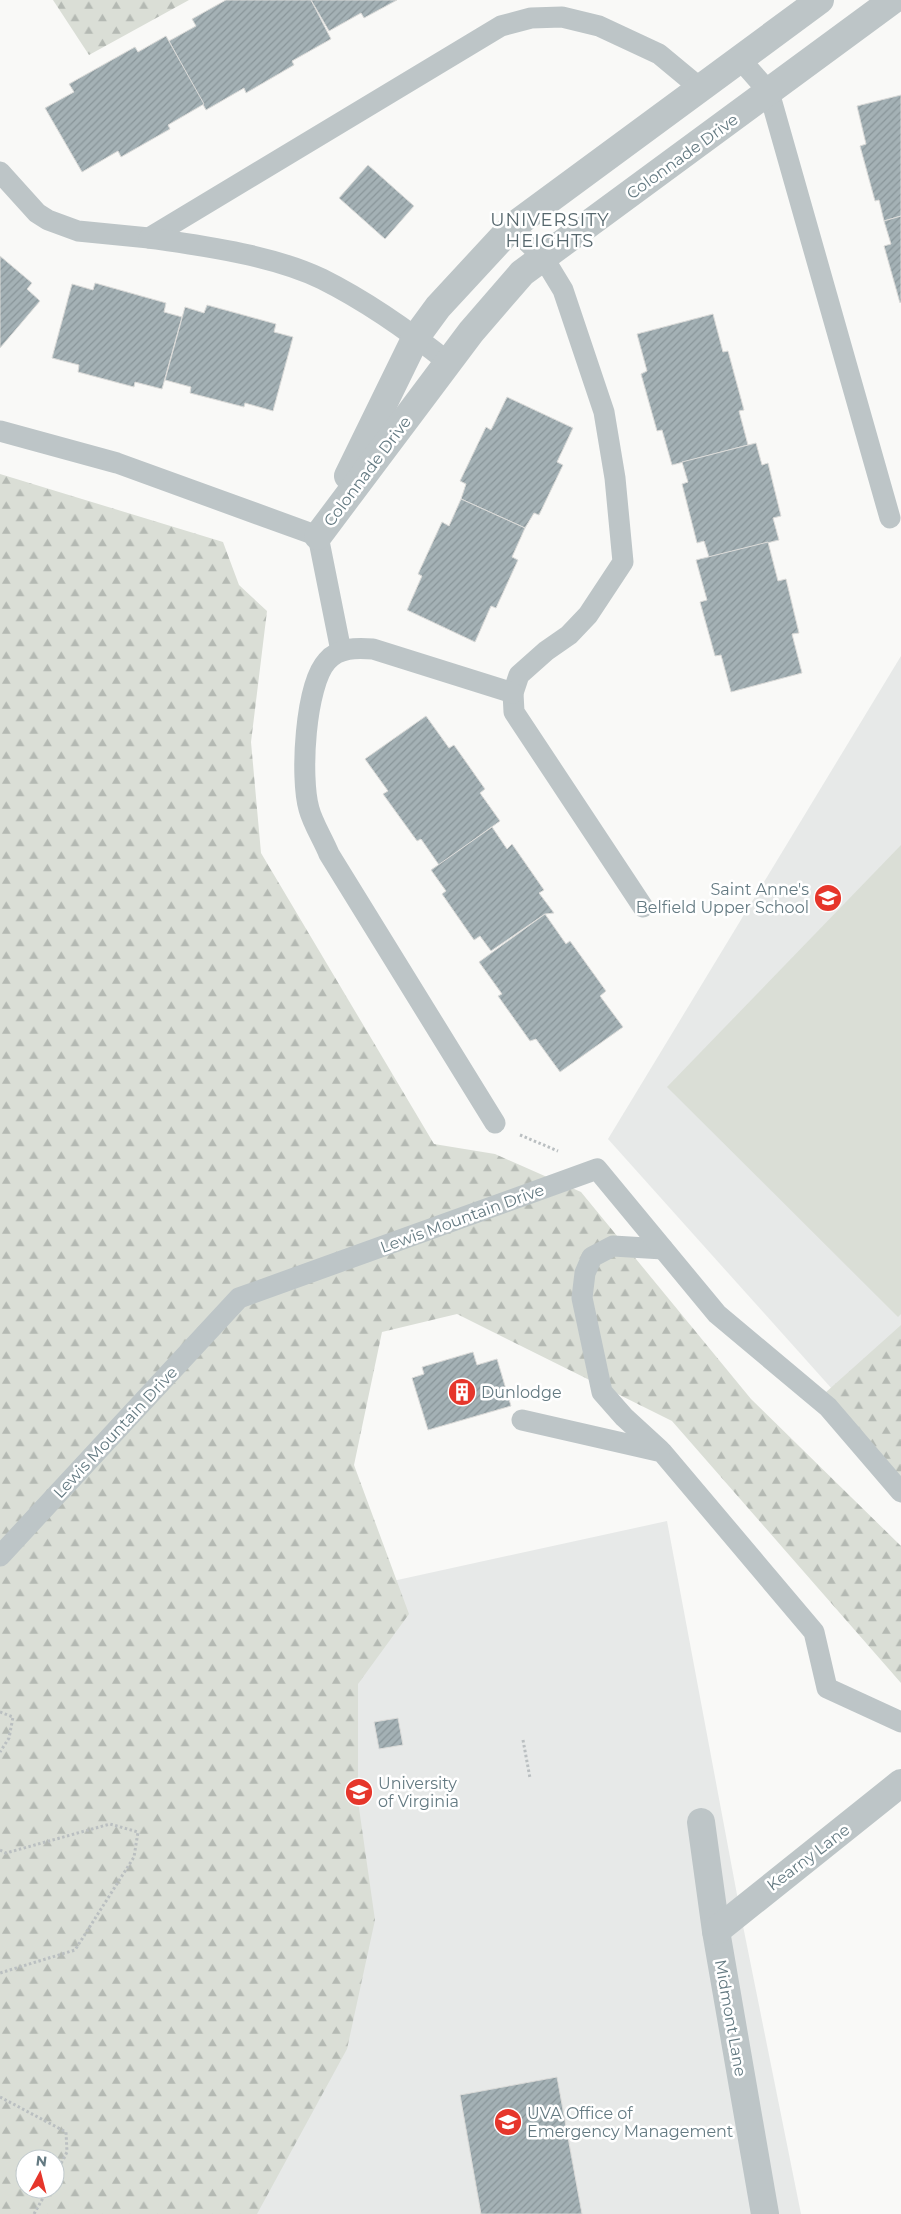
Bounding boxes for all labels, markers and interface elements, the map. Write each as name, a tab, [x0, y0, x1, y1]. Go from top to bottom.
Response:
street label: Colonnade Drive	[623, 110, 742, 203]
district label: UNIVERSITY HEIGHTS	[490, 209, 610, 252]
street label: Colonnade Drive	[320, 412, 415, 530]
place label: Saint Anne's Belfield Upper School	[636, 880, 809, 917]
school or university icon: Saint Anne's Belfield Upper School	[813, 883, 843, 913]
street label: Lewis Mountain Drive	[378, 1180, 547, 1257]
street label: Lewis Mountain Drive	[49, 1363, 181, 1502]
building icon: Dunlodge	[447, 1377, 477, 1407]
place label: Dunlodge	[481, 1383, 562, 1402]
place label: University of Virginia	[378, 1774, 459, 1811]
school or university icon: University of Virginia	[344, 1777, 374, 1807]
street label: Kearny Lane	[763, 1820, 854, 1895]
street label: Midmont Lane	[711, 1958, 750, 2078]
place label: UVA Office of Emergency Management	[527, 2104, 734, 2141]
school or university icon: UVA Office of Emergency Management	[493, 2107, 523, 2137]
north arrow	[15, 2149, 65, 2199]
text: N	[35, 2151, 48, 2171]

